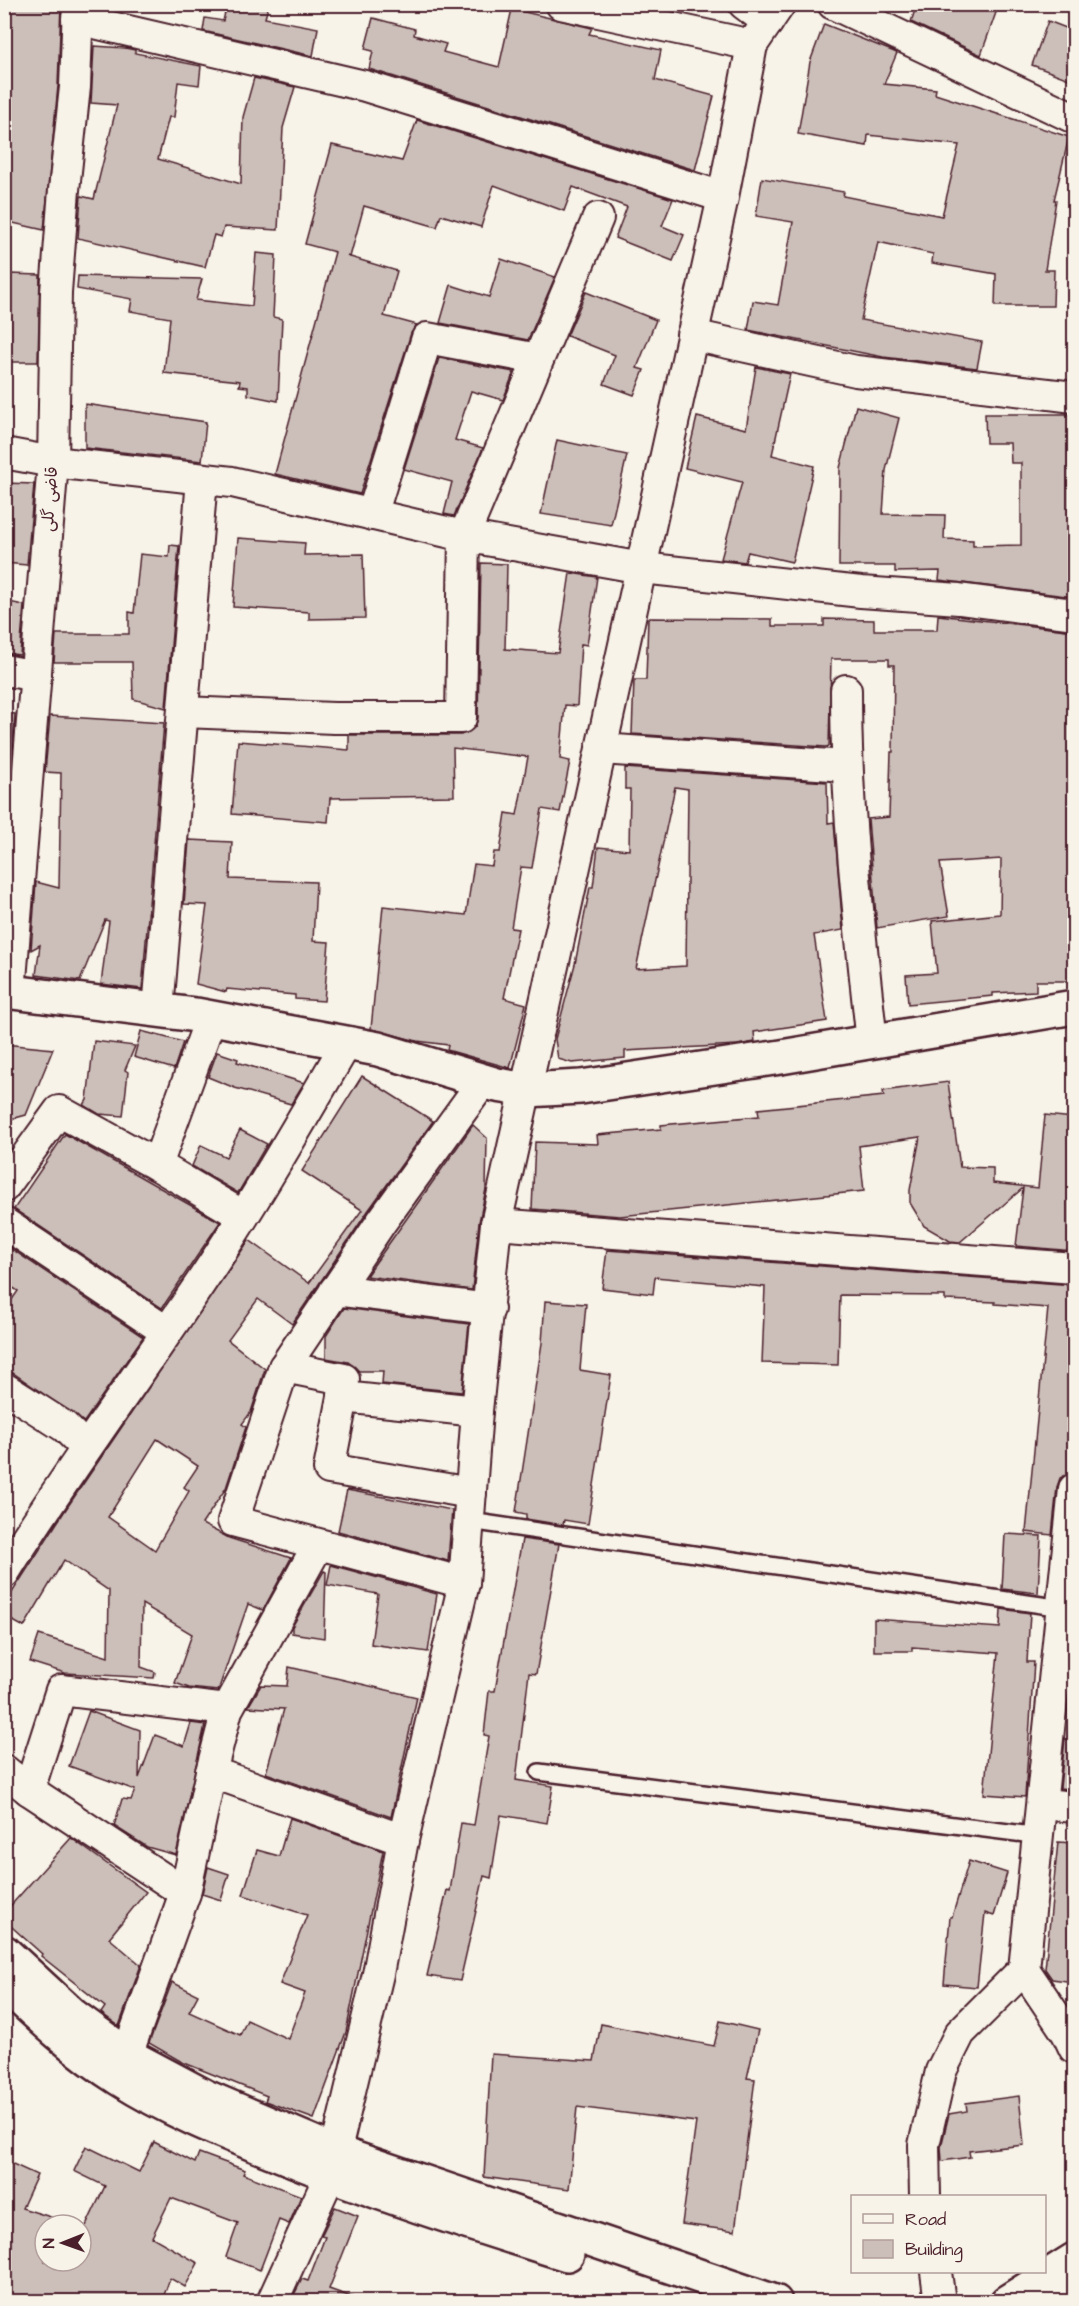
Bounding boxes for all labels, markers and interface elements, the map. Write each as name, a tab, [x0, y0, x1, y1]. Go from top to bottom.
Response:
street label: قاضی گلی	[37, 466, 63, 532]
legend	[851, 2195, 1046, 2273]
text: Road	[905, 2207, 946, 2232]
north arrow	[33, 2213, 93, 2273]
text: Building	[905, 2237, 963, 2263]
text: N	[38, 2238, 60, 2248]

